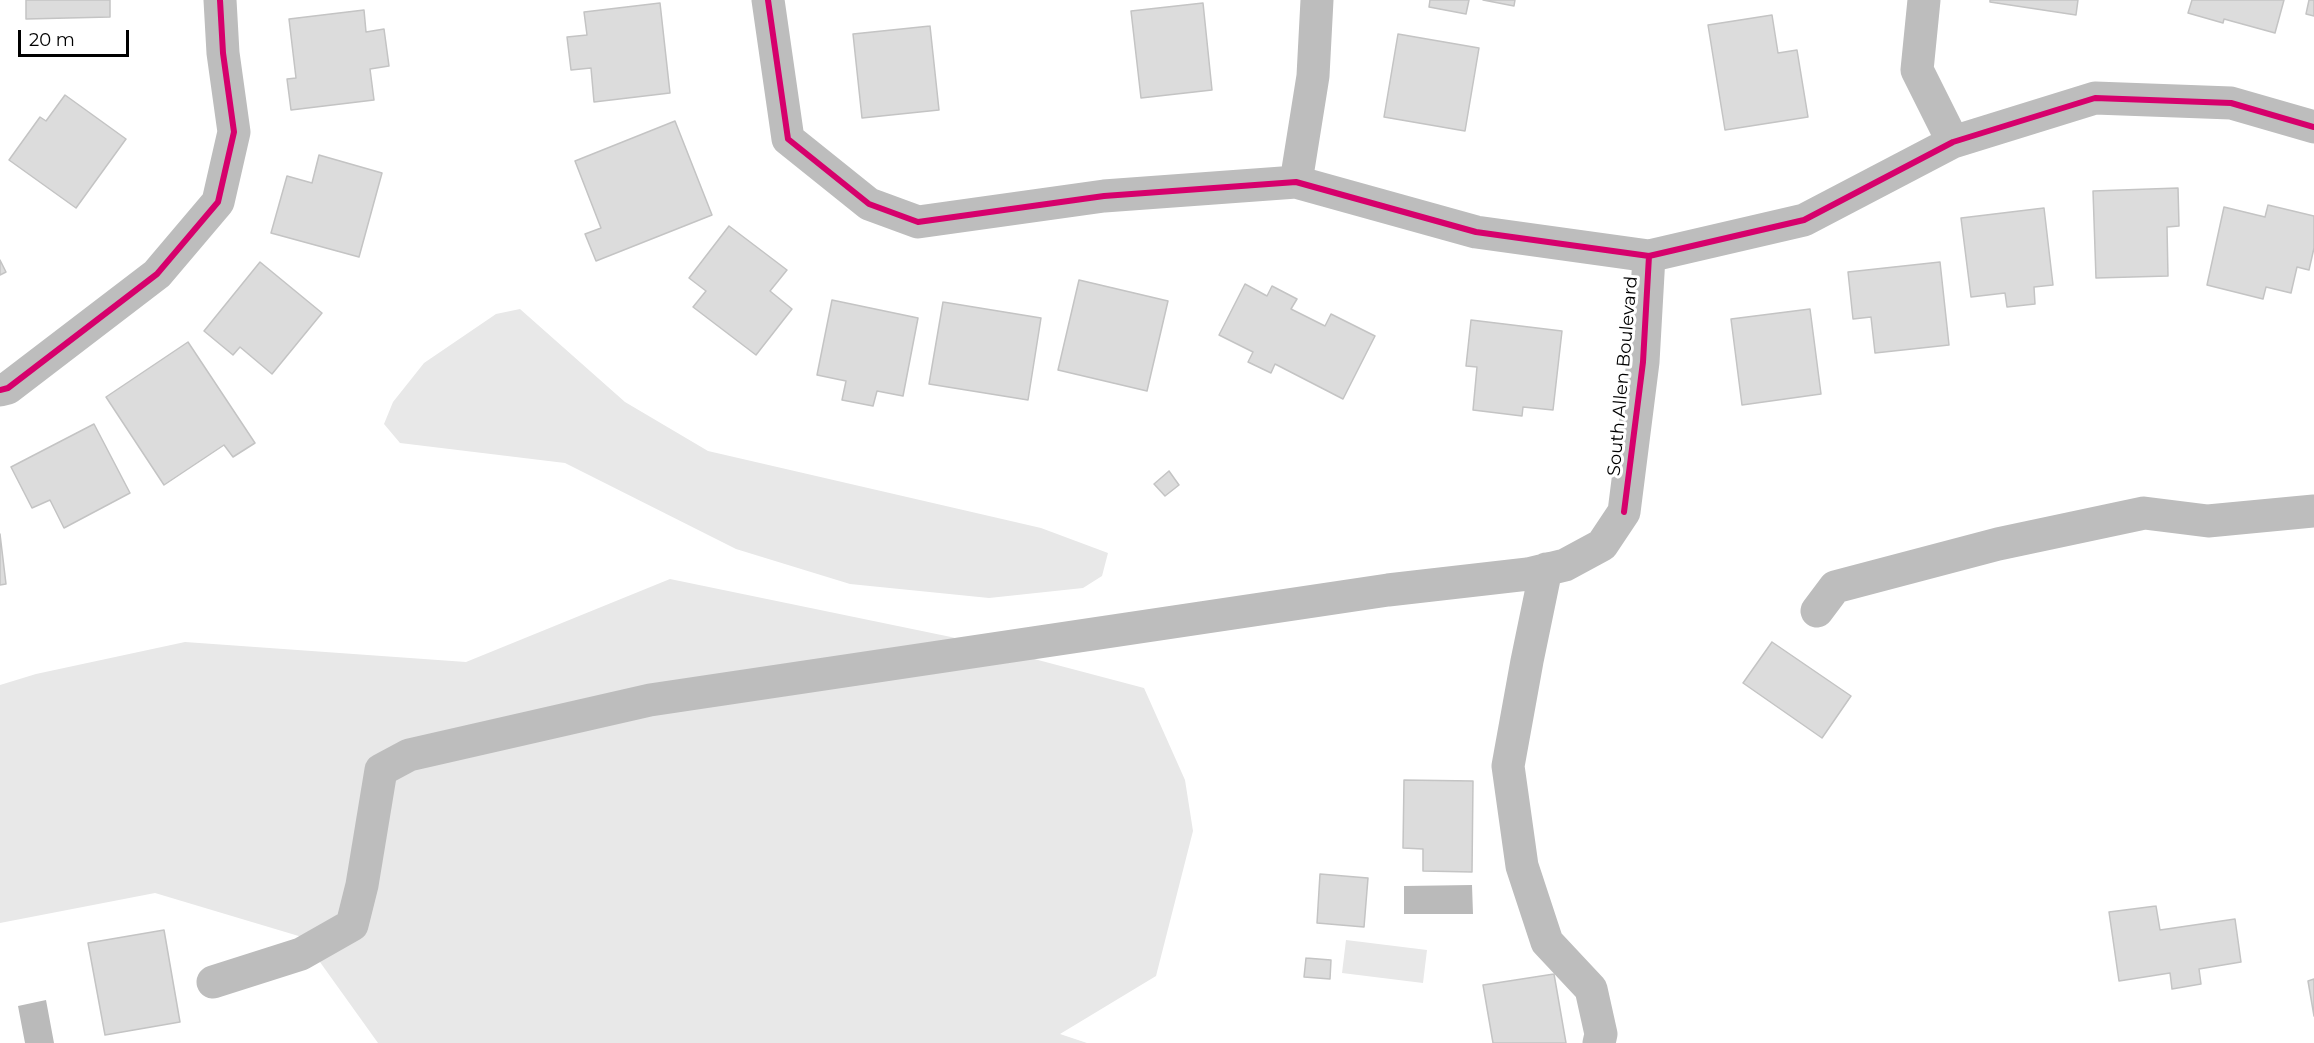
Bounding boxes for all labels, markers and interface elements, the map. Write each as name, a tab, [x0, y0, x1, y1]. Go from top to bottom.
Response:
scale bar	[21, 18, 132, 56]
text: 20 m	[29, 29, 75, 51]
street label: South Allen Boulevard	[1603, 275, 1643, 477]

